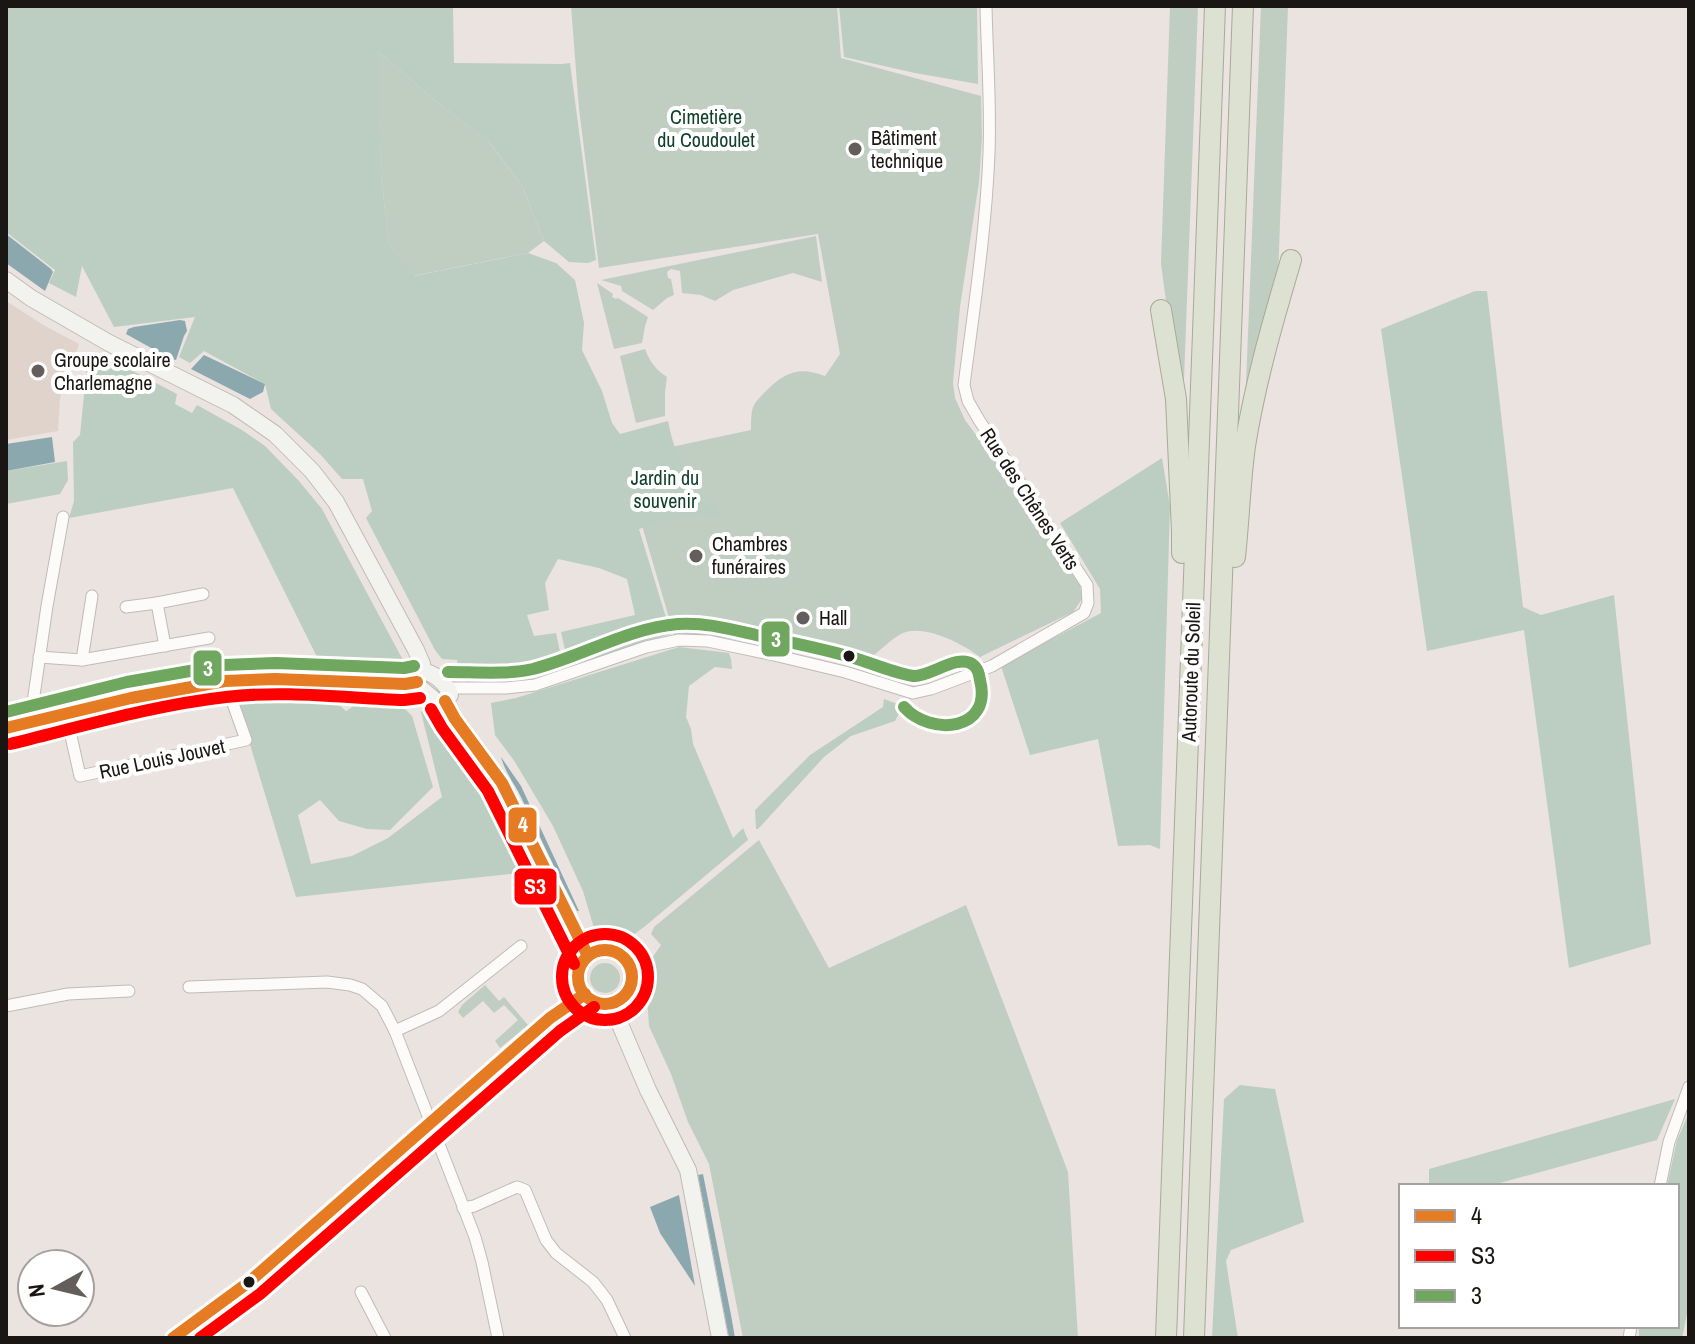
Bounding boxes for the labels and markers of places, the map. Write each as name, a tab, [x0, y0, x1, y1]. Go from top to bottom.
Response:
place label: Bâtiment technique	[871, 124, 943, 174]
marker: Bâtiment technique	[846, 140, 864, 158]
place label: Groupe scolaire Charlemagne	[54, 346, 171, 396]
marker: Groupe scolaire Charlemagne	[29, 362, 47, 380]
place label: Chambres funéraires	[712, 530, 788, 580]
marker: Chambres funéraires	[687, 547, 705, 565]
place label: Hall	[819, 604, 847, 631]
marker: Hall	[794, 609, 812, 627]
unlabelled marker	[841, 648, 857, 664]
unlabelled marker	[241, 1274, 257, 1290]

